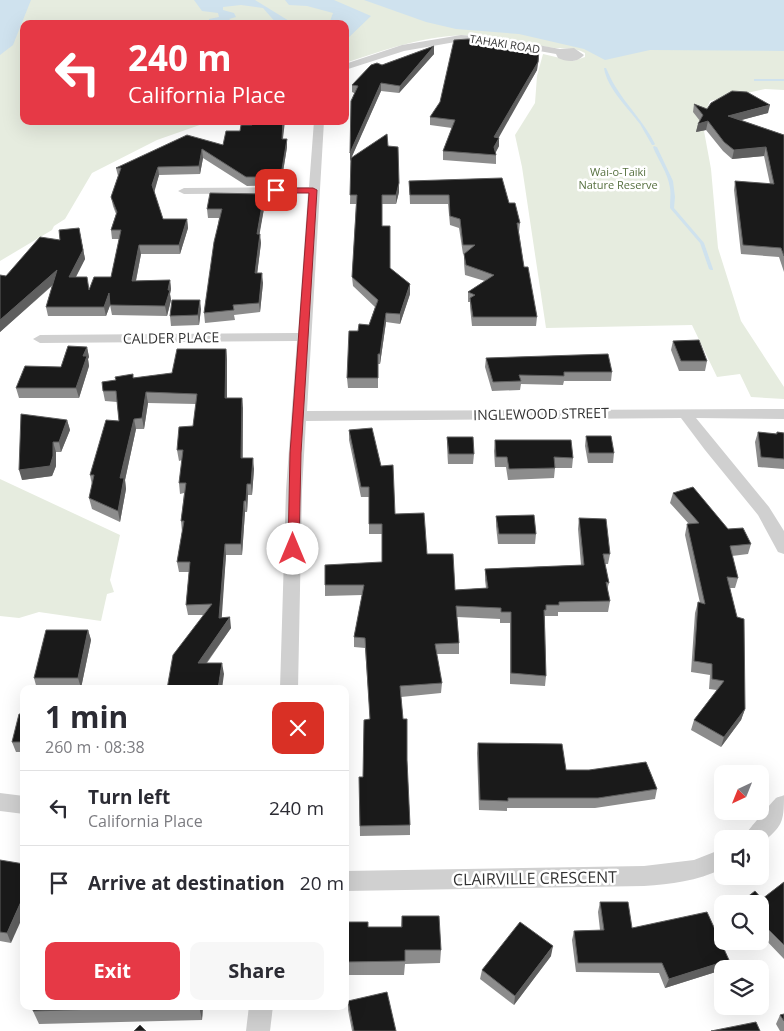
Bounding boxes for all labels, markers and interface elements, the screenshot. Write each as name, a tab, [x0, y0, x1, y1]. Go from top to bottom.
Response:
street label: TAHAKI ROAD	[469, 31, 541, 56]
text: 240 m	[128, 34, 232, 81]
icon: left	[45, 40, 110, 105]
text: California Place	[128, 79, 286, 109]
park label: Wai-o-Taiki Nature Reserve	[578, 164, 658, 192]
pin	[255, 169, 297, 211]
icon: arrive	[262, 176, 290, 204]
street label: CALDER PLACE	[123, 327, 219, 348]
street label: INGLEWOOD STREET	[473, 403, 609, 424]
position arrow	[266, 522, 318, 574]
text: 1 min	[45, 696, 128, 737]
button: close	[272, 702, 324, 754]
text: 260 m · 08:38	[45, 736, 145, 758]
north arrow	[714, 765, 769, 820]
map controls	[714, 765, 769, 1015]
text: Turn left	[88, 784, 170, 810]
icon: left	[45, 794, 73, 822]
text: 240 m	[269, 795, 324, 821]
text: California Place	[88, 810, 203, 832]
button: sound	[714, 830, 769, 885]
street label: CLAIRVILLE CRESCENT	[453, 866, 617, 890]
icon: arrive	[45, 869, 73, 897]
text: Arrive at destination	[88, 870, 285, 896]
text: 20 m	[300, 870, 344, 896]
button: search	[714, 895, 769, 950]
button: Exit	[45, 942, 180, 1000]
button: Share	[190, 942, 324, 1000]
button: layers	[714, 960, 769, 1015]

